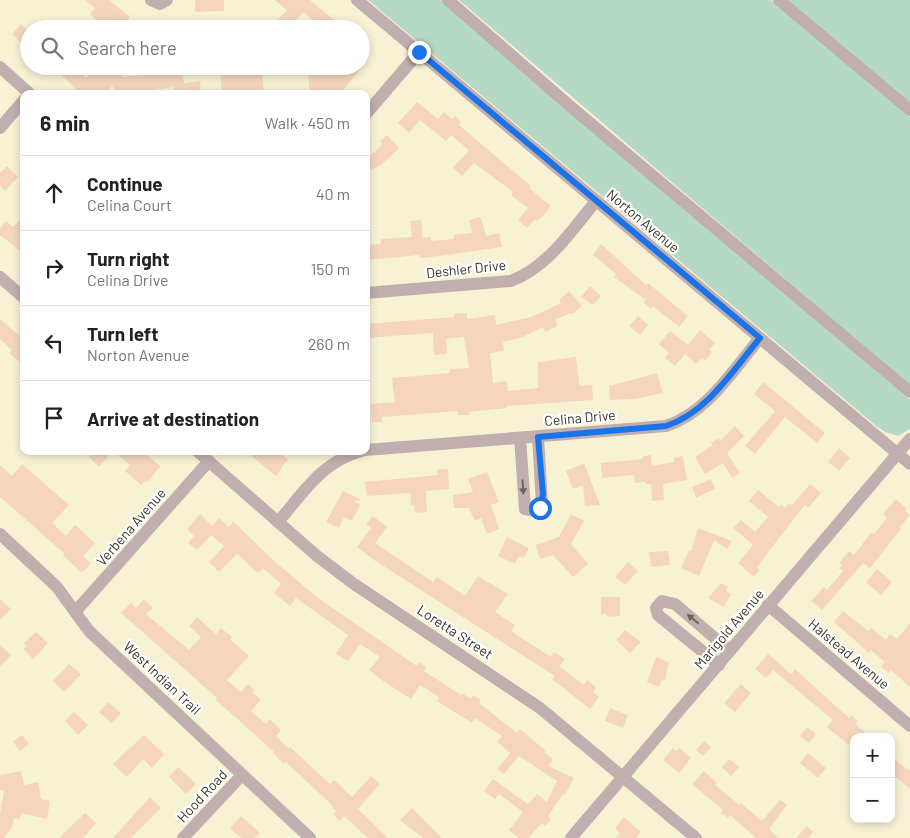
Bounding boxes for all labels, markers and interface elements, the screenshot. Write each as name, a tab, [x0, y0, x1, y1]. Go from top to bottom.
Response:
search box	[20, 20, 370, 75]
icon: search	[38, 34, 66, 62]
text: Search here	[78, 36, 177, 59]
route end	[408, 41, 431, 64]
text: 6 min	[40, 110, 90, 135]
text: Walk · 450 m	[265, 113, 350, 132]
text: Continue	[87, 172, 163, 195]
icon: ahead	[40, 179, 68, 207]
text: 40 m	[316, 184, 350, 203]
street label: Norton Avenue	[603, 185, 683, 256]
text: Celina Court	[87, 195, 172, 214]
text: Turn right	[87, 247, 169, 270]
icon: right	[40, 254, 68, 282]
street label: Deshler Drive	[425, 256, 507, 281]
text: 150 m	[311, 259, 350, 278]
text: Celina Drive	[87, 270, 169, 289]
text: Turn left	[87, 322, 158, 345]
icon: left	[40, 329, 68, 357]
text: 260 m	[308, 334, 350, 353]
text: Norton Avenue	[87, 345, 190, 364]
icon: arrive	[40, 404, 68, 432]
street label: Celina Drive	[544, 406, 616, 429]
text: Arrive at destination	[87, 407, 259, 430]
one-way arrow	[520, 479, 528, 495]
street label: Verbena Avenue	[92, 484, 169, 569]
route start	[529, 497, 552, 520]
street label: Marigold Avenue	[690, 585, 767, 672]
street label: Loretta Street	[414, 601, 496, 662]
one-way arrow	[687, 614, 699, 625]
street label: Halstead Avenue	[805, 615, 893, 692]
street label: West Indian Trail	[120, 637, 205, 718]
map controls	[850, 733, 895, 823]
button: +	[850, 733, 895, 778]
street label: Hood Road	[173, 766, 230, 826]
button: −	[850, 778, 895, 823]

